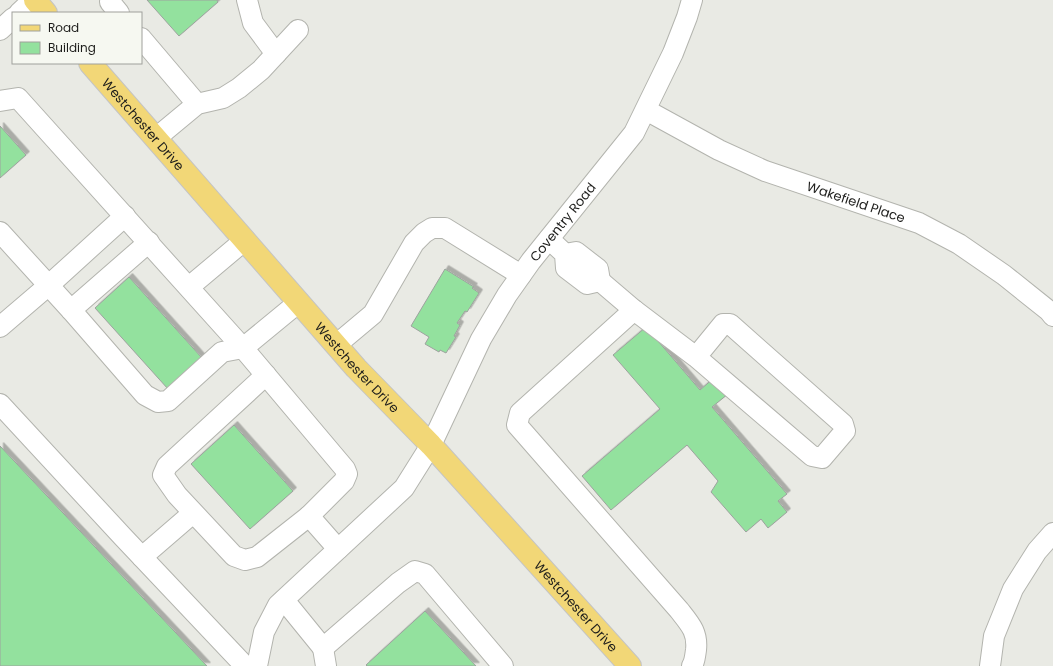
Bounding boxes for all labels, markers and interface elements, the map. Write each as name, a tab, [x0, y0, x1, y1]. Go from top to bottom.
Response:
legend	[12, 12, 142, 64]
text: Road	[48, 19, 79, 36]
text: Building	[48, 39, 96, 56]
street label: Westchester Drive	[97, 74, 189, 175]
street label: Wakefield Place	[804, 177, 908, 228]
street label: Coventry Road	[525, 179, 600, 266]
street label: Westchester Drive	[310, 318, 404, 417]
street label: Westchester Drive	[529, 557, 622, 656]

